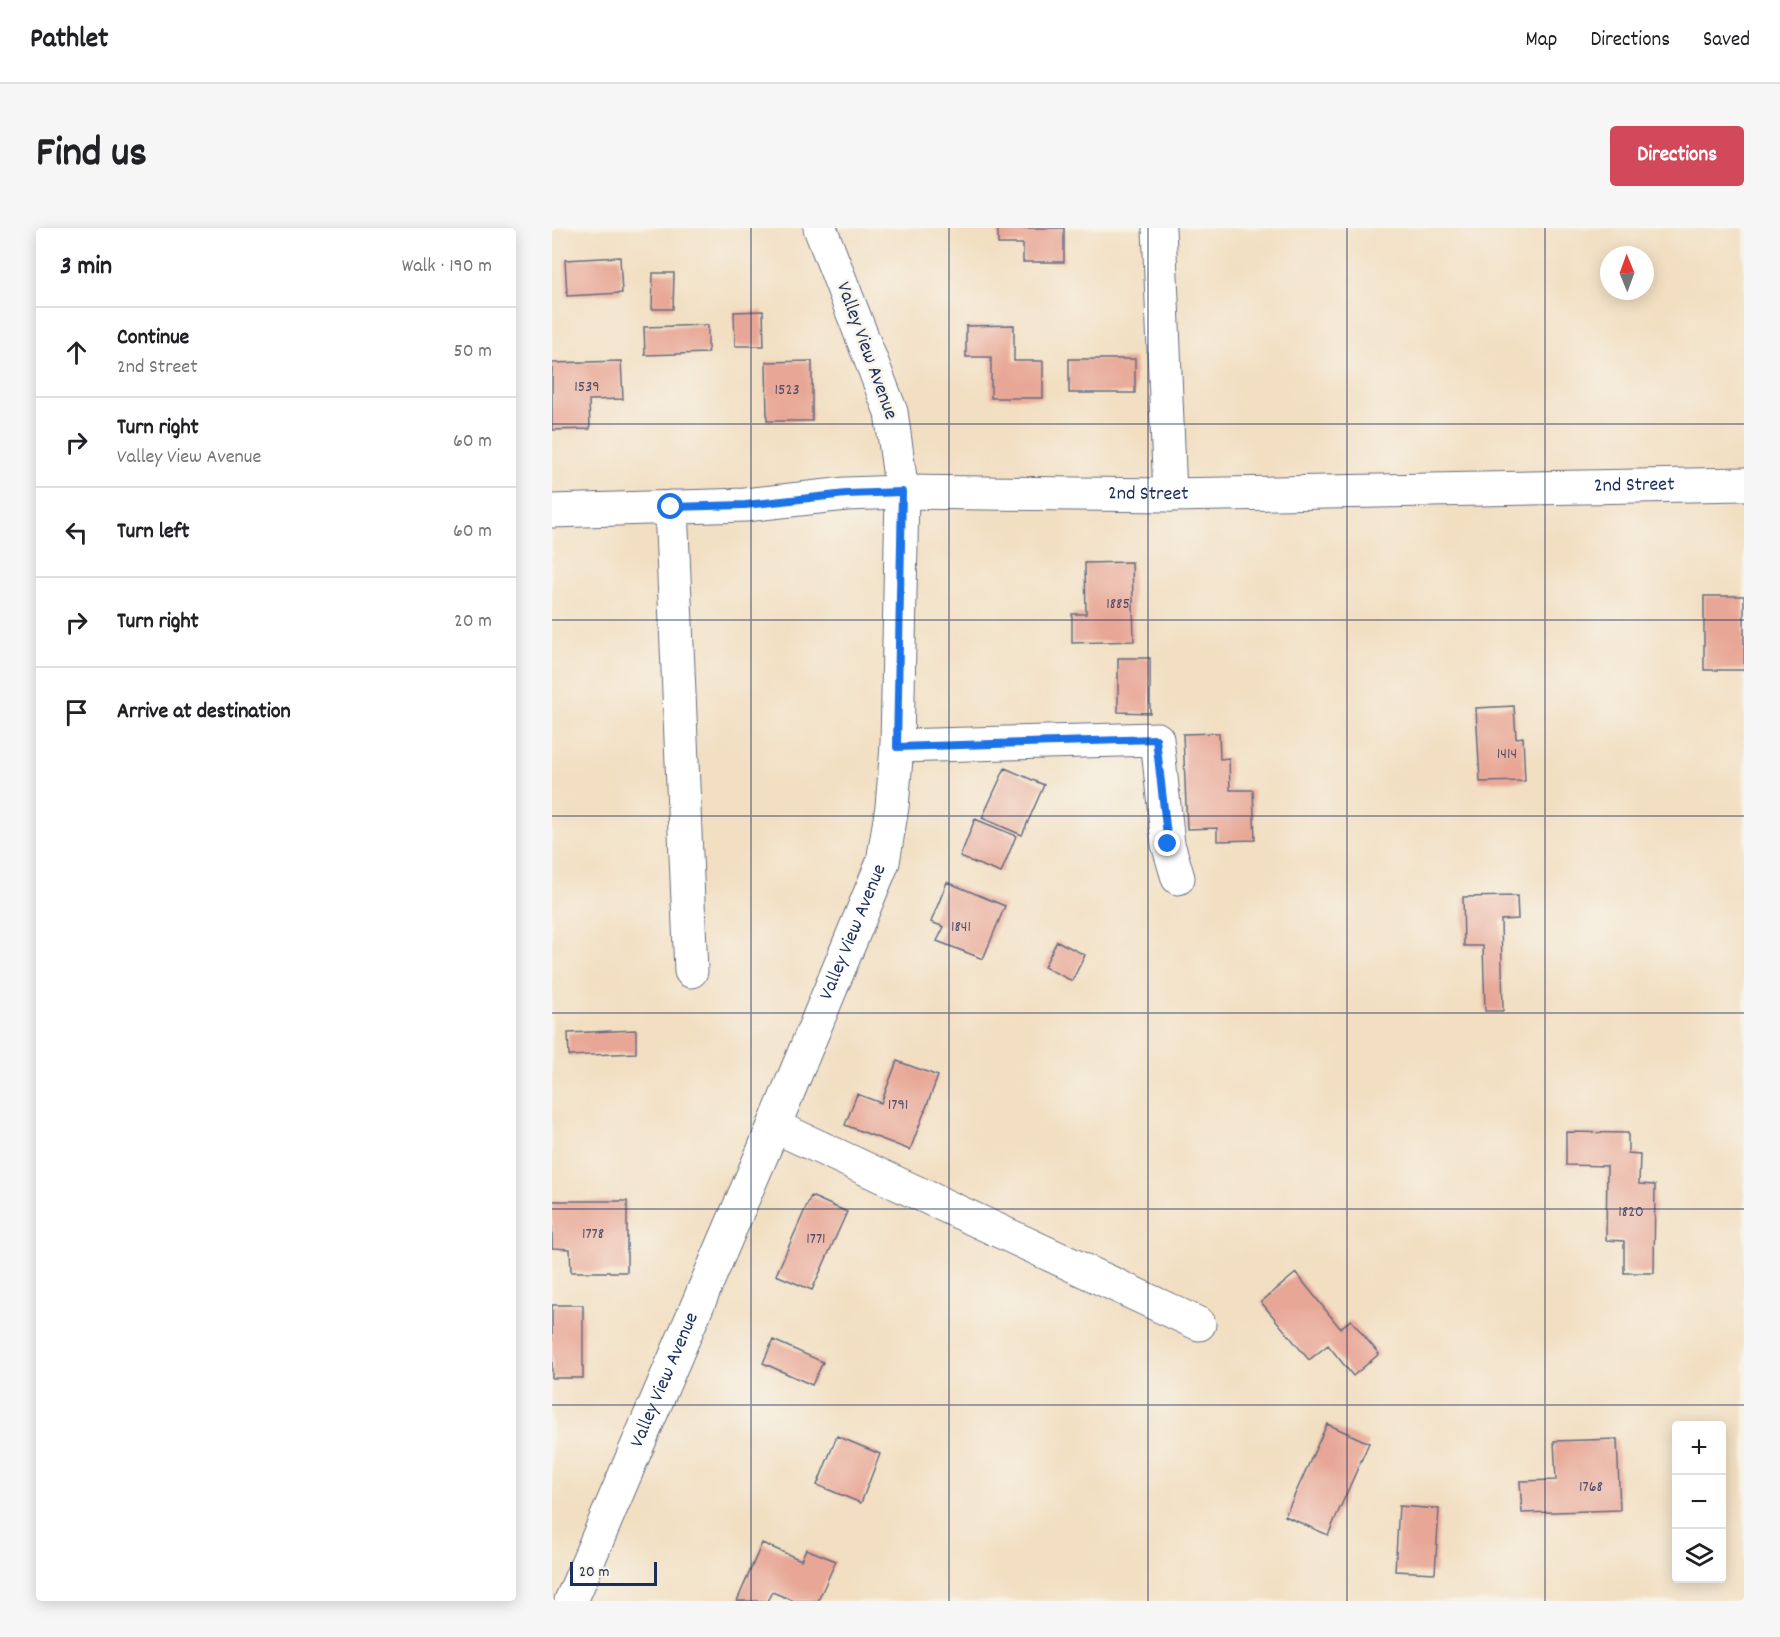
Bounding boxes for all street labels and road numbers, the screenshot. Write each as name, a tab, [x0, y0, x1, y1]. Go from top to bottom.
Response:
street label: Valley View Avenue	[828, 278, 904, 424]
street label: 2nd Street	[1594, 471, 1675, 501]
street label: 2nd Street	[1108, 480, 1189, 509]
street label: Valley View Avenue	[813, 860, 894, 1004]
street label: Valley View Avenue	[624, 1308, 707, 1452]

